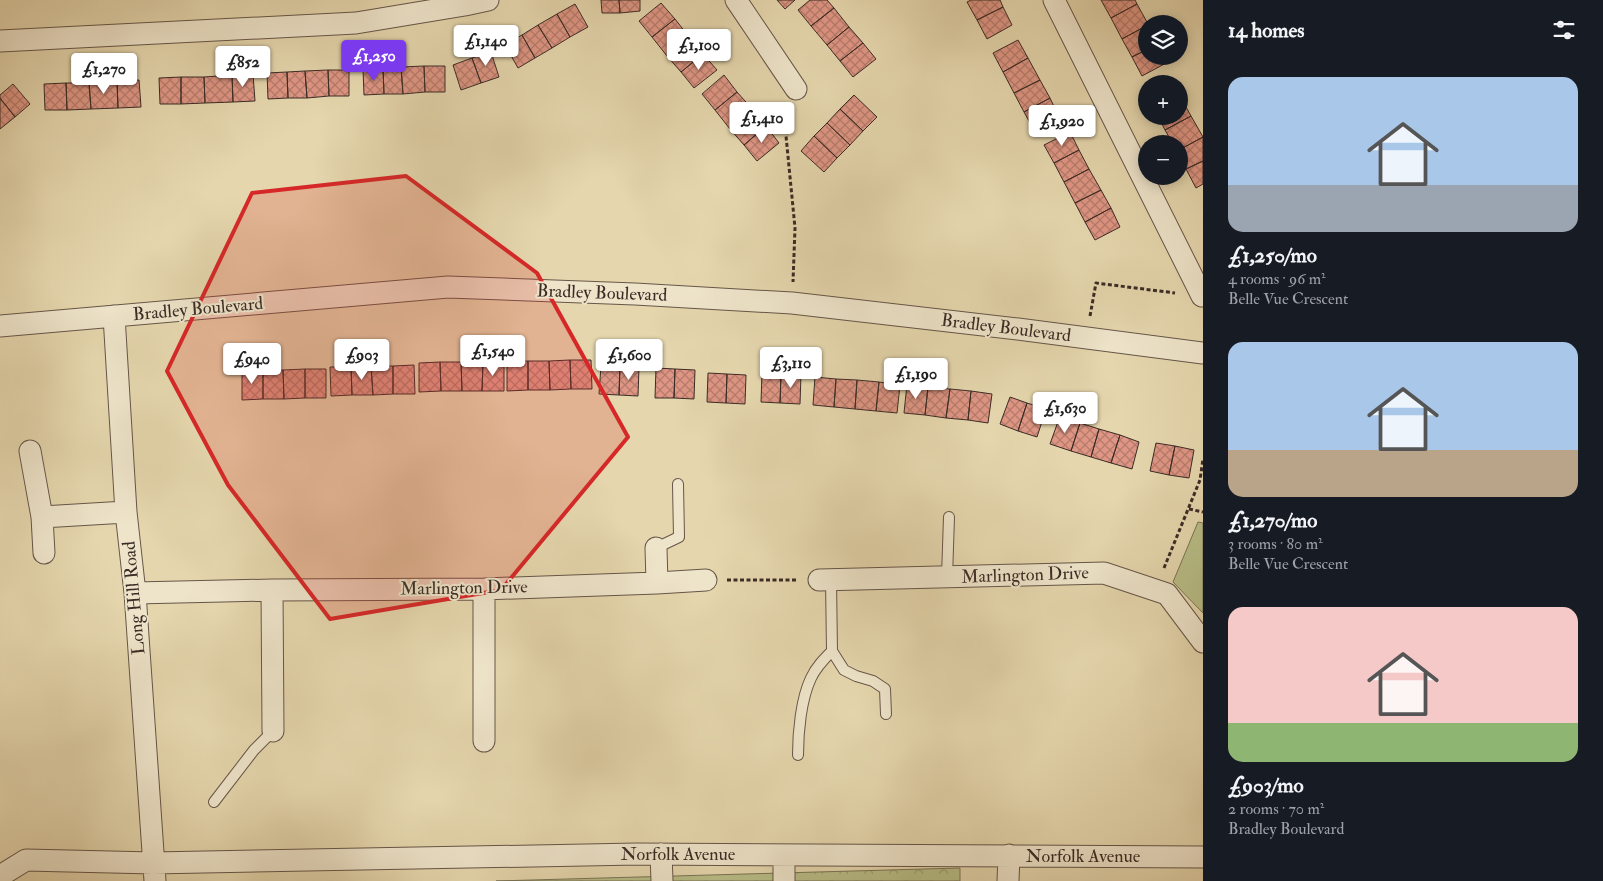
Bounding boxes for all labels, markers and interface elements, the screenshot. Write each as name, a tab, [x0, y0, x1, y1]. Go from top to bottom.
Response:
map controls	[1138, 15, 1188, 185]
button: layers	[1138, 15, 1188, 65]
icon: filters	[1550, 16, 1578, 44]
text: 14 homes	[1228, 17, 1305, 44]
pin: £1,140	[445, 24, 527, 67]
pin: £1,100	[658, 28, 740, 71]
text: £1,140	[465, 31, 507, 51]
text: £1,100	[678, 35, 720, 55]
pin: £1,250	[333, 39, 415, 82]
pin: £852	[213, 46, 273, 88]
text: £1,250	[352, 46, 396, 66]
pin: £1,270	[63, 52, 145, 95]
text: £852	[226, 52, 260, 72]
text: £1,270	[82, 59, 126, 79]
button: +	[1138, 75, 1188, 125]
pin: £1,410	[721, 102, 803, 144]
pin: £1,920	[1021, 104, 1103, 147]
text: £1,410	[740, 108, 784, 128]
icon: home	[1358, 109, 1448, 199]
text: £1,920	[1040, 111, 1084, 131]
button: −	[1138, 135, 1188, 185]
text: £1,250/mo	[1228, 242, 1317, 269]
text: 4 rooms · 96 m²	[1228, 269, 1326, 289]
street label: Bradley Boulevard	[536, 279, 668, 307]
text: Belle Vue Crescent	[1228, 289, 1348, 309]
street label: Bradley Boulevard	[132, 292, 264, 326]
street label: Bradley Boulevard	[940, 309, 1072, 347]
pin: £1,540	[452, 334, 534, 377]
pin: £903	[332, 338, 392, 381]
pin: £1,600	[588, 338, 670, 381]
text: £1,540	[471, 341, 515, 361]
pin: £940	[222, 342, 282, 385]
text: £903	[345, 345, 379, 365]
text: £1,600	[607, 345, 651, 365]
pin: £3,110	[750, 346, 832, 389]
text: £940	[234, 349, 270, 369]
text: £3,110	[771, 353, 811, 373]
pin: £1,190	[875, 358, 957, 400]
text: £1,190	[895, 364, 937, 384]
icon: home	[1358, 374, 1448, 464]
pin: £1,630	[1024, 392, 1106, 434]
text: £1,630	[1044, 398, 1086, 418]
text: £1,270/mo	[1228, 507, 1317, 534]
text: 3 rooms · 80 m²	[1228, 534, 1323, 554]
street label: Long Hill Road	[118, 540, 150, 656]
text: Belle Vue Crescent	[1228, 554, 1348, 574]
street label: Marlington Drive	[961, 561, 1090, 589]
street label: Marlington Drive	[400, 575, 528, 601]
icon: home	[1358, 639, 1448, 729]
text: £903/mo	[1228, 772, 1304, 799]
text: 2 rooms · 70 m²	[1228, 799, 1324, 819]
text: Bradley Boulevard	[1228, 819, 1344, 839]
street label: Norfolk Avenue	[621, 843, 736, 866]
street label: Norfolk Avenue	[1026, 845, 1141, 868]

